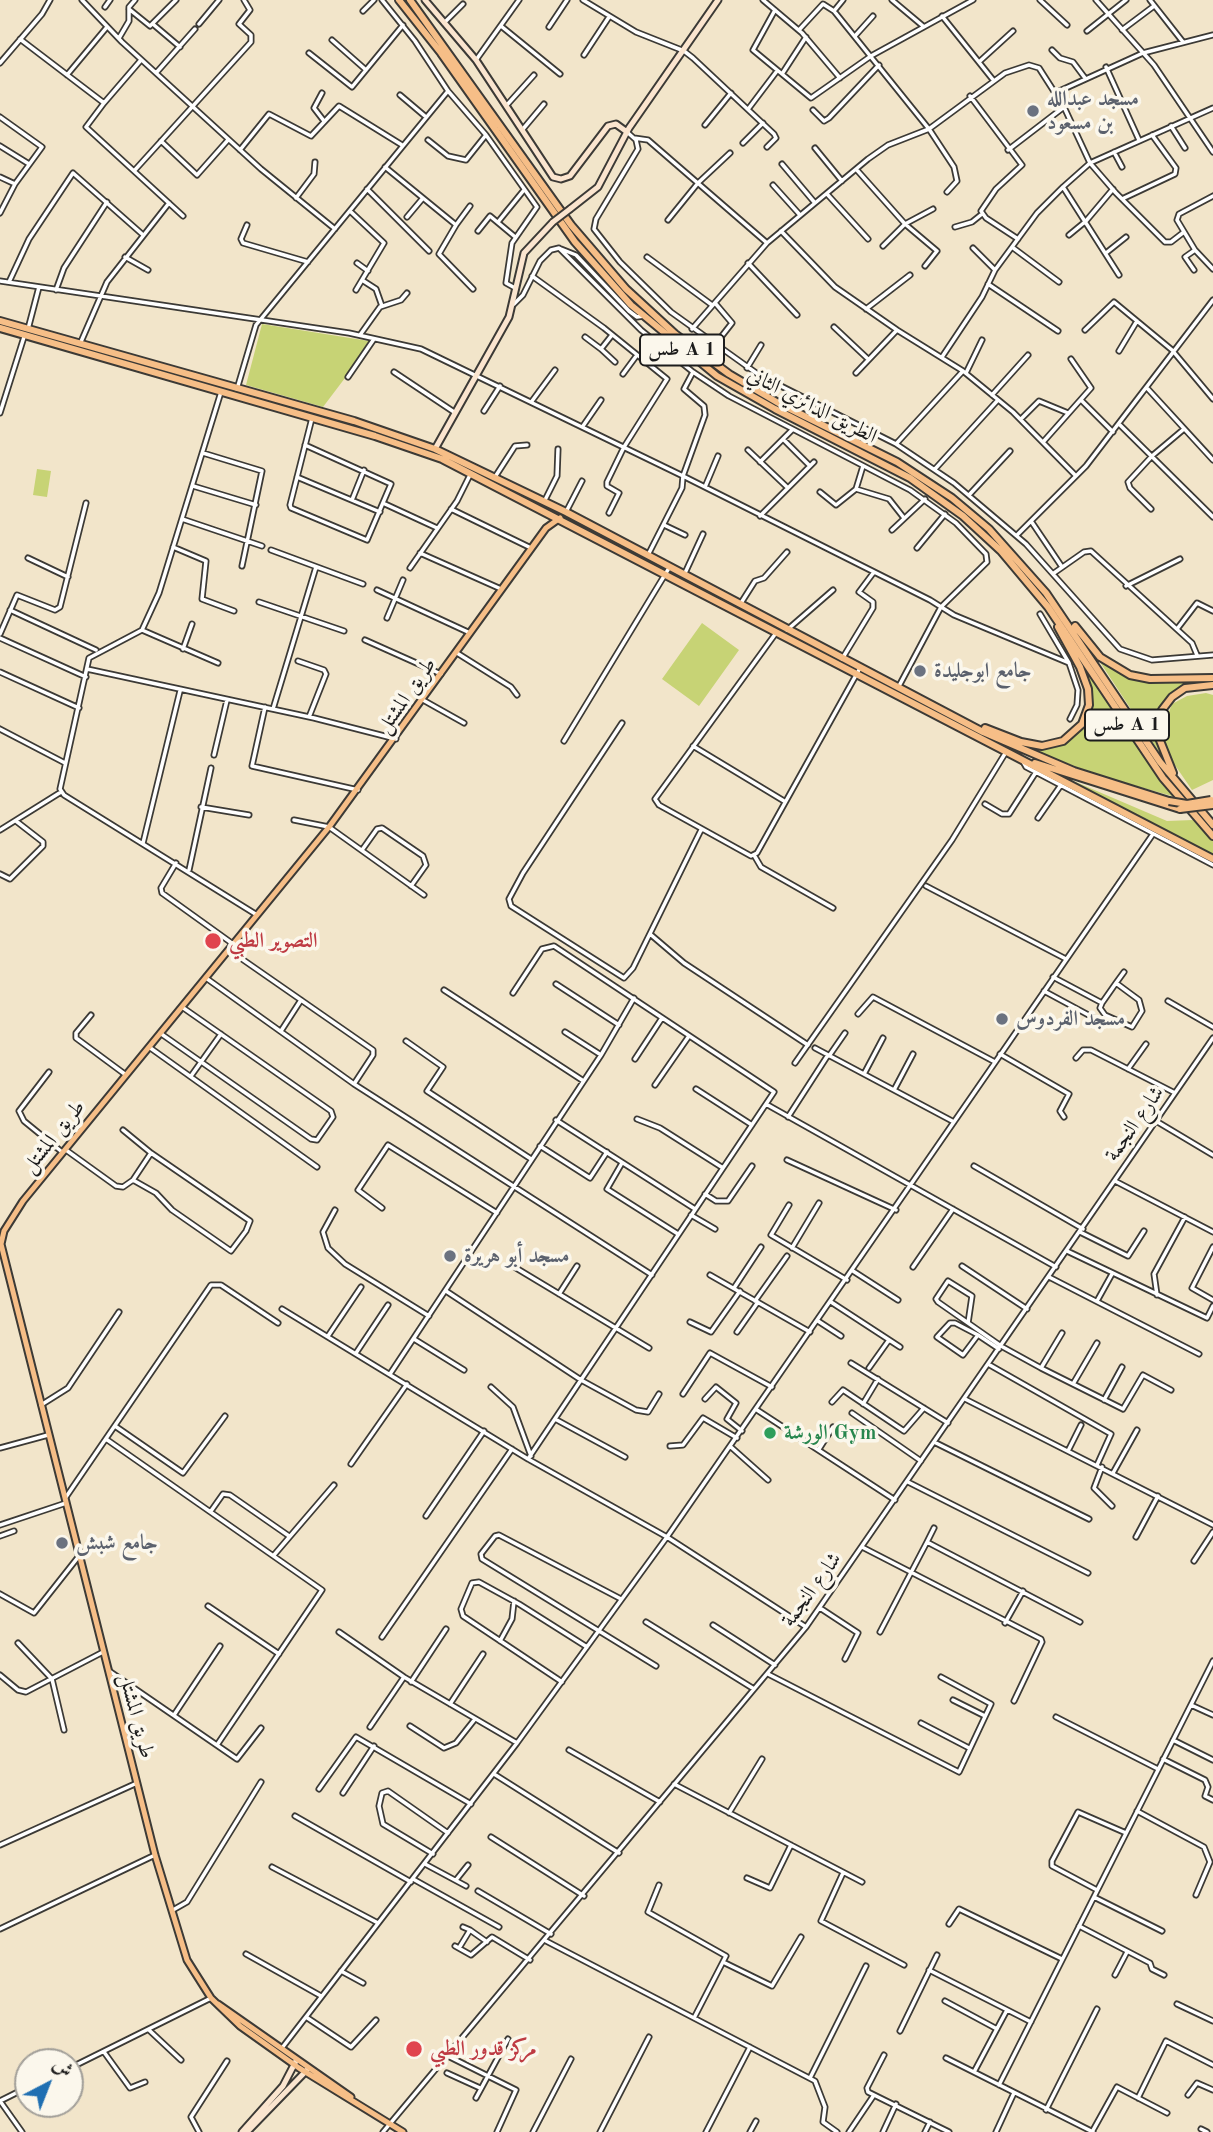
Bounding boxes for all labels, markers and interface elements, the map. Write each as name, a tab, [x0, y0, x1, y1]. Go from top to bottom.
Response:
place label: مسجد عبدالله بن مسعود	[1047, 86, 1139, 136]
marker: مسجد عبدالله بن مسعود	[1025, 103, 1041, 119]
road number: طس A 1	[640, 334, 724, 366]
street label: الطريق الدائري الثاني	[743, 362, 881, 450]
street label: طريق المشتل	[372, 653, 442, 739]
place label: جامع ابوجليدة	[934, 658, 1031, 684]
marker: جامع ابوجليدة	[912, 663, 928, 679]
road number: طس A 1	[1085, 710, 1169, 740]
place label: التصوير الطبي	[229, 928, 318, 954]
marker: التصوير الطبي	[203, 931, 223, 951]
place label: مسجد الفردوس	[1016, 1006, 1125, 1032]
marker: مسجد الفردوس	[994, 1011, 1010, 1027]
street label: شارع النجمة	[1100, 1081, 1170, 1167]
street label: طريق المشتل	[17, 1095, 91, 1179]
place label: مسجد أبو هريرة	[464, 1243, 569, 1269]
marker: مسجد أبو هريرة	[442, 1248, 458, 1264]
place label: الورشة Gym	[784, 1420, 877, 1446]
marker: الورشة Gym	[762, 1425, 778, 1441]
place label: جامع شبش	[76, 1530, 158, 1556]
marker: جامع شبش	[54, 1535, 70, 1551]
street label: شارع النجمة	[776, 1548, 848, 1632]
street label: طريق المشتل	[113, 1671, 159, 1761]
place label: مركز قدور الطبي	[430, 2036, 536, 2062]
marker: مركز قدور الطبي	[404, 2039, 424, 2059]
north arrow	[14, 2048, 84, 2118]
text: ش	[49, 2055, 75, 2082]

